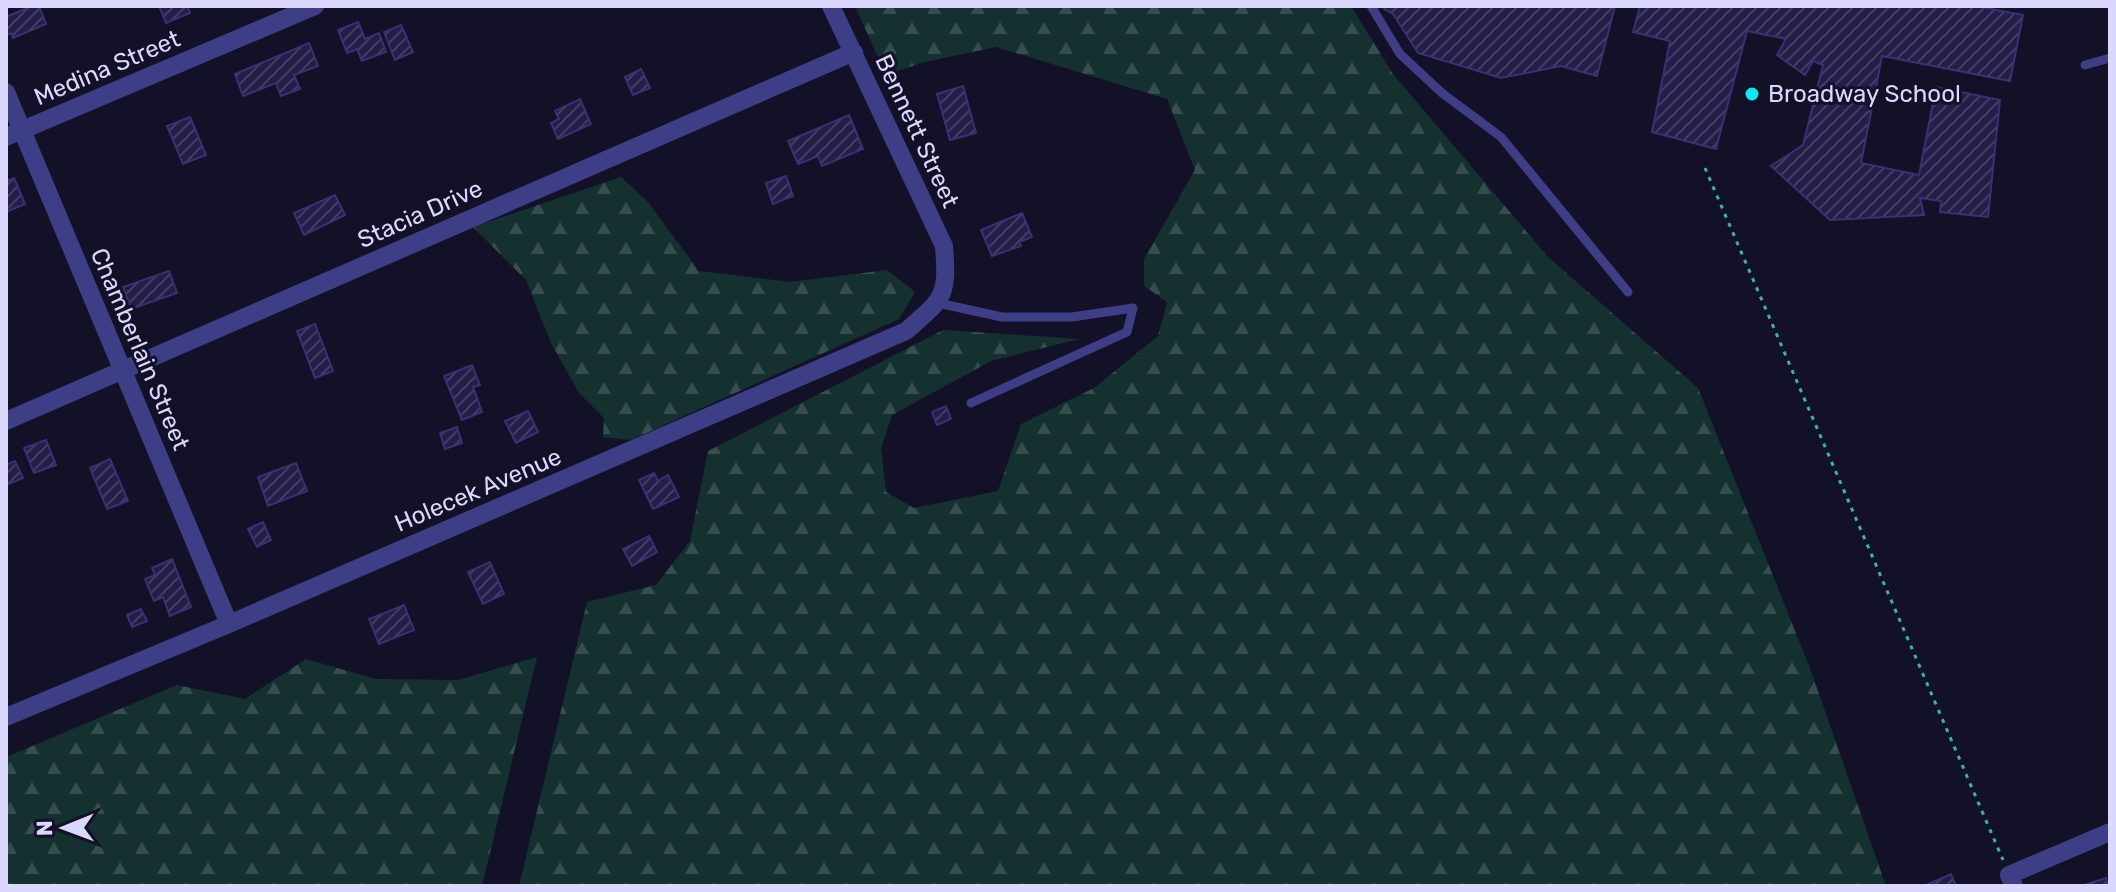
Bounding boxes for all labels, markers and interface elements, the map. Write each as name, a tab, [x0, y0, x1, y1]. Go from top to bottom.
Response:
street label: Medina Street	[30, 25, 184, 111]
street label: Bennett Street	[869, 50, 965, 212]
place label: Broadway School	[1768, 80, 1961, 108]
marker: Broadway School	[1743, 85, 1761, 103]
street label: Stacia Drive	[353, 174, 487, 254]
street label: Chamberlain Street	[85, 244, 195, 454]
street label: Holecek Avenue	[390, 442, 566, 538]
north arrow	[24, 788, 104, 868]
text: N	[31, 820, 58, 836]

